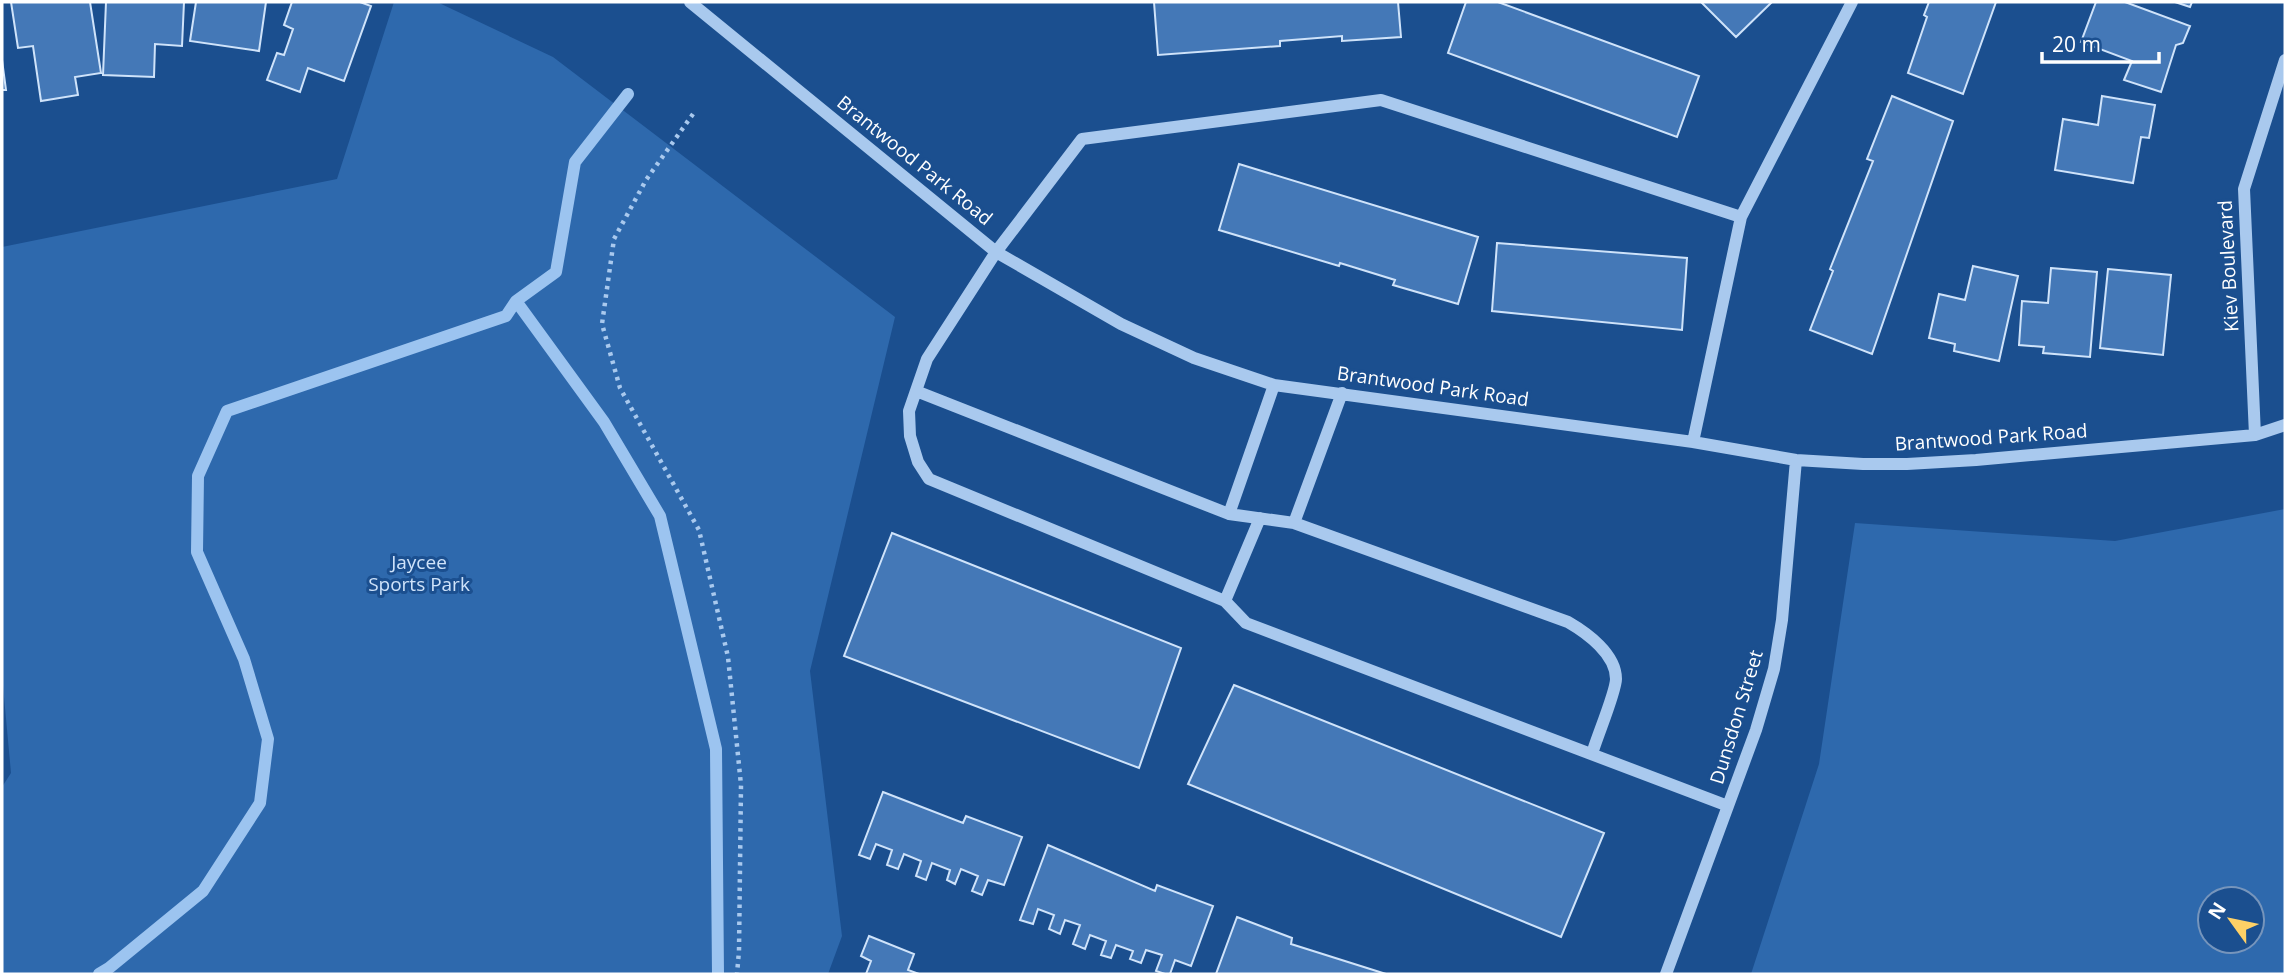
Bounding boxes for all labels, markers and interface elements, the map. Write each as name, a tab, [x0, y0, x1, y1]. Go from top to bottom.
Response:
scale bar	[2042, 21, 2159, 65]
text: 20 m	[2052, 30, 2101, 58]
street label: Brantwood Park Road	[832, 89, 998, 231]
street label: Kiev Boulevard	[2212, 200, 2244, 332]
street label: Brantwood Park Road	[1336, 360, 1530, 412]
street label: Brantwood Park Road	[1894, 417, 2088, 457]
park label: Jaycee Sports Park	[368, 549, 470, 597]
street label: Dunsdon Street	[1703, 647, 1769, 787]
north arrow	[2196, 885, 2266, 955]
text: N	[2202, 897, 2232, 924]

